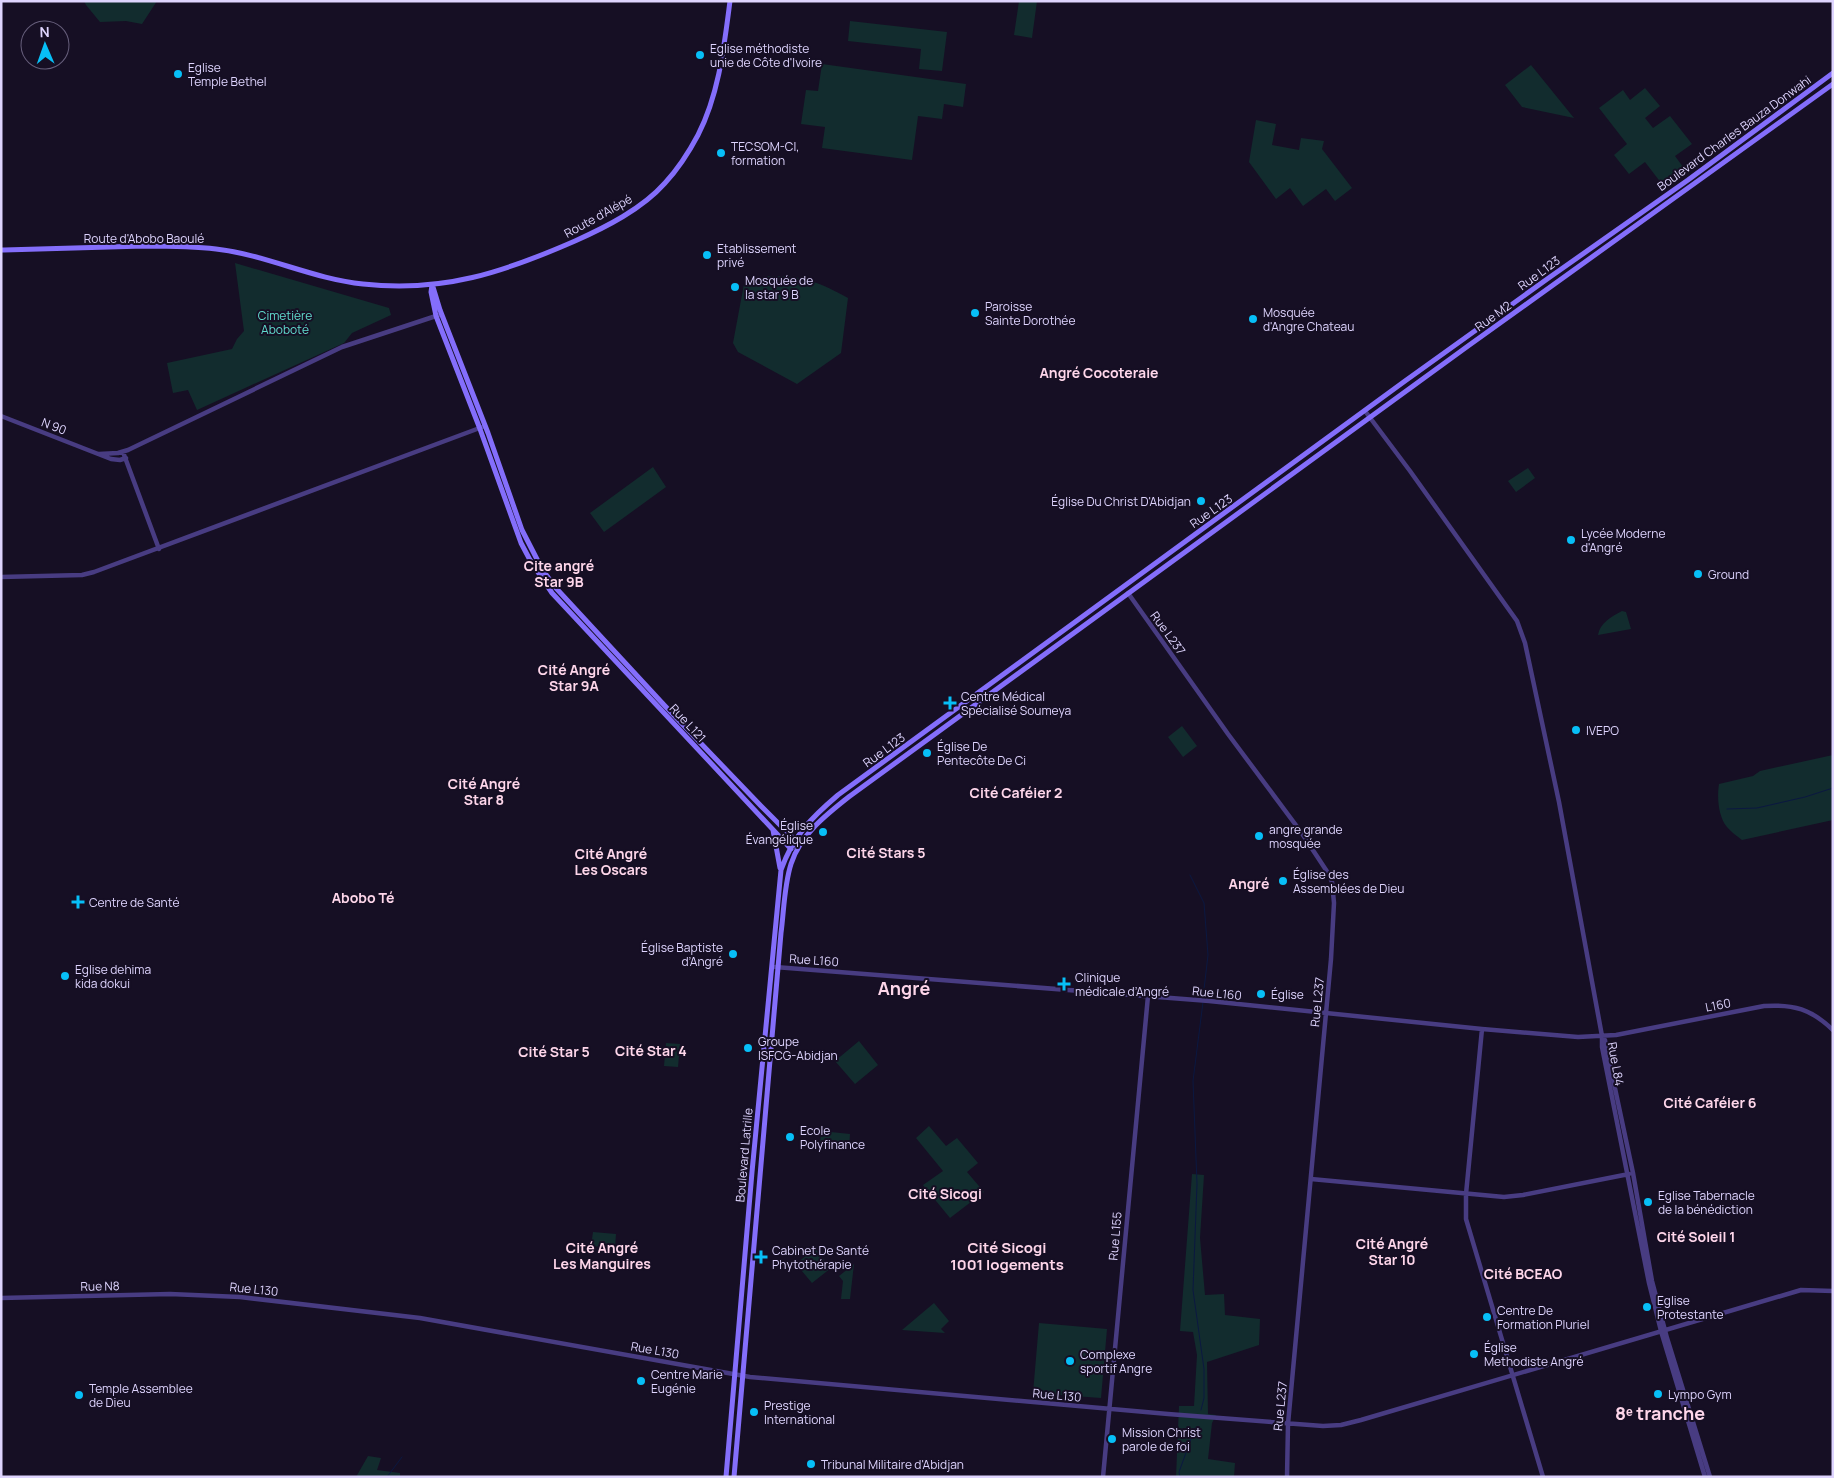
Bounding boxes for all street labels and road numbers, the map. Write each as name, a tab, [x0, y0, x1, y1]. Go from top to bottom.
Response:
street label: Boulevard Charles Bauza Donwahi	[1654, 71, 1814, 195]
street label: Route d'Alépé	[561, 190, 635, 242]
street label: Route d'Abobo Baoulé	[84, 230, 204, 247]
street label: Rue L123	[1514, 252, 1564, 294]
street label: Rue M2	[1471, 297, 1515, 335]
street label: N 90	[39, 414, 69, 438]
street label: Rue L123	[1186, 490, 1236, 532]
street label: Rue L237	[1147, 608, 1189, 658]
street label: Rue L121	[666, 700, 710, 746]
street label: Rue L123	[859, 729, 909, 771]
street label: Rue L160	[789, 950, 839, 970]
street label: Rue L237	[1306, 976, 1328, 1028]
street label: Rue L160	[1191, 982, 1243, 1004]
street label: L160	[1704, 994, 1732, 1016]
street label: Rue L84	[1604, 1041, 1628, 1087]
street label: Boulevard Latrille	[731, 1107, 757, 1203]
street label: Rue L155	[1104, 1211, 1126, 1261]
street label: Rue N8	[80, 1277, 120, 1295]
street label: Rue L130	[229, 1278, 279, 1300]
street label: Rue L130	[629, 1337, 681, 1363]
street label: Rue L237	[1269, 1380, 1291, 1432]
street label: Rue L130	[1032, 1384, 1082, 1406]

